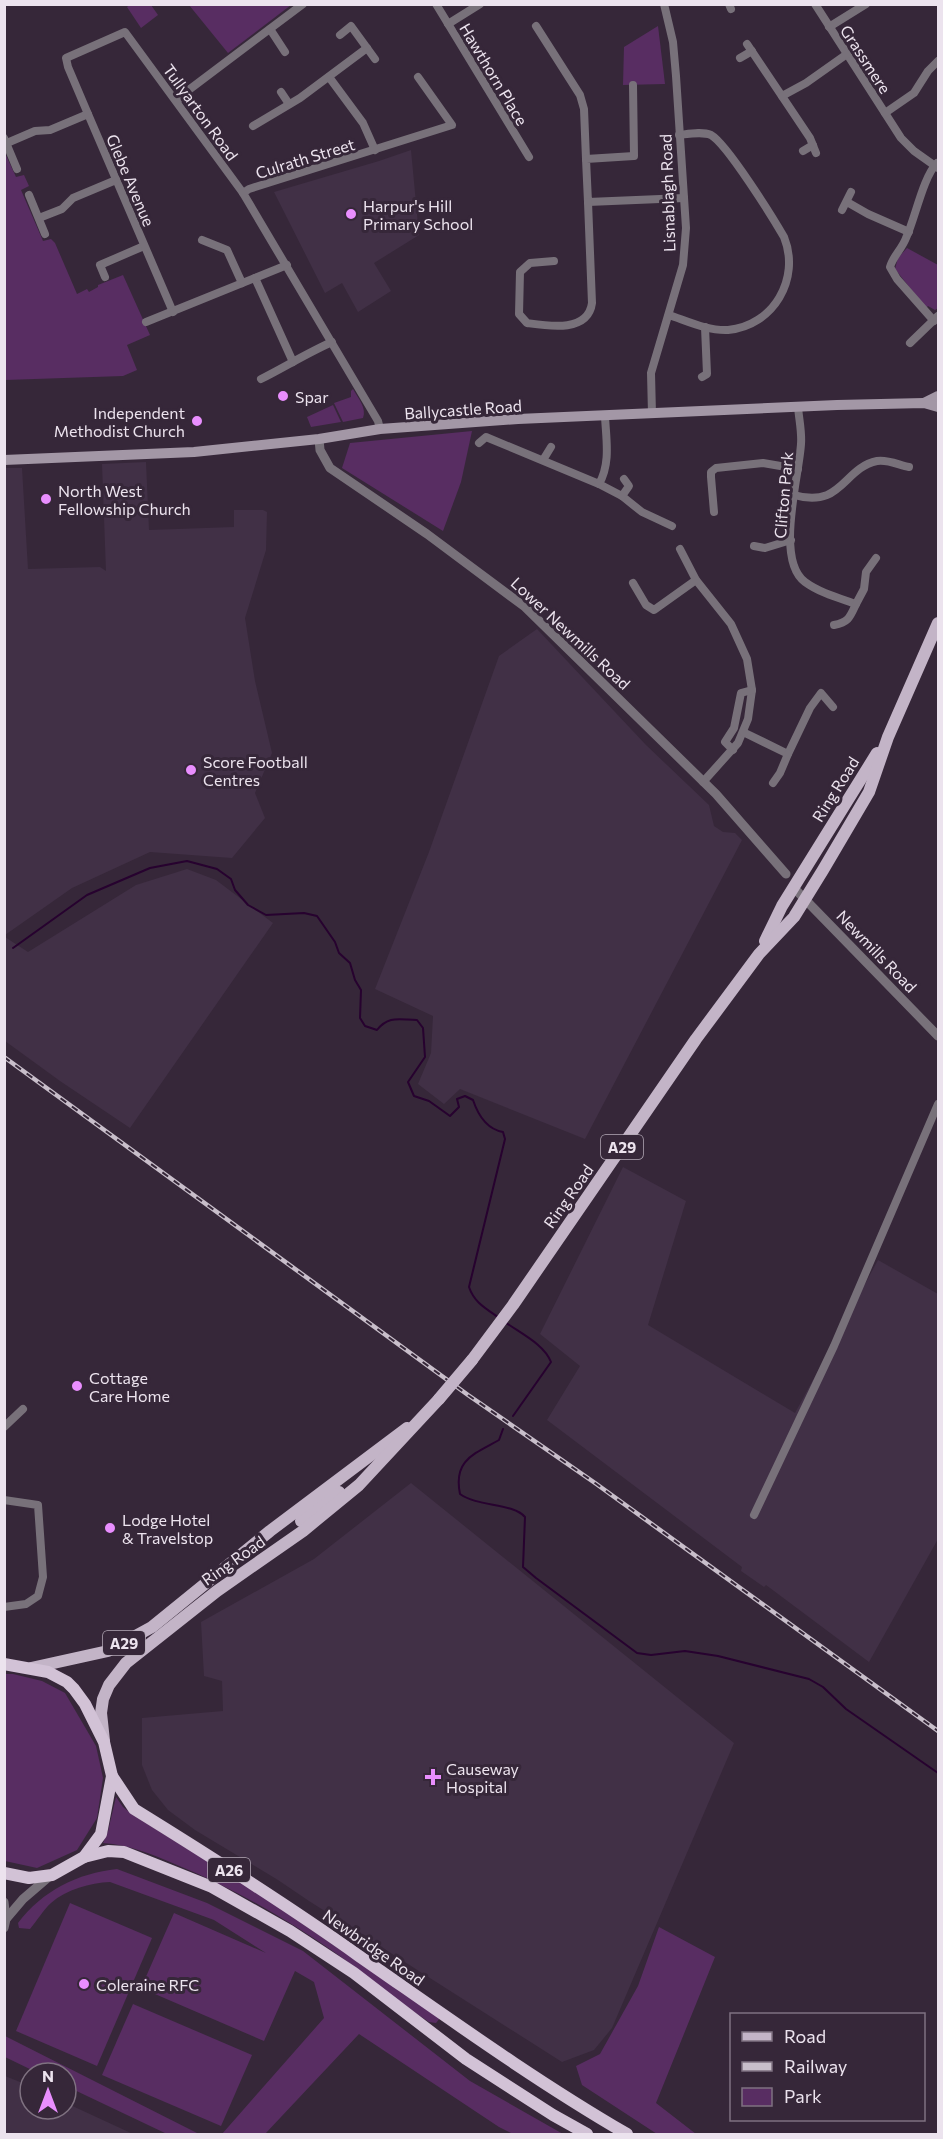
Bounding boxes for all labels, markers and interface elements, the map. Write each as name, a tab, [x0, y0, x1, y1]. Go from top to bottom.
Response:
street label: Hawthorn Place	[456, 20, 532, 128]
street label: Grassmere	[837, 21, 895, 97]
street label: Tullyarton Road	[160, 60, 242, 164]
street label: Glebe Avenue	[103, 131, 159, 229]
street label: Culrath Street	[253, 134, 357, 182]
street label: Lisnablagh Road	[655, 134, 679, 252]
place label: Harpur's Hill Primary School	[363, 196, 473, 233]
marker: Harpur's Hill Primary School	[344, 207, 358, 221]
place label: Spar	[295, 387, 329, 406]
marker: Spar	[276, 389, 290, 403]
street label: Ballycastle Road	[404, 395, 522, 423]
place label: Independent Methodist Church	[54, 403, 185, 440]
marker: Independent Methodist Church	[190, 414, 204, 428]
street label: Clifton Park	[770, 450, 796, 539]
place label: North West Fellowship Church	[58, 481, 191, 518]
marker: North West Fellowship Church	[39, 492, 53, 506]
street label: Lower Newmills Road	[508, 573, 634, 693]
place label: Score Football Centres	[203, 752, 308, 789]
street label: Ring Road	[808, 753, 862, 825]
marker: Score Football Centres	[184, 763, 198, 777]
street label: Newmills Road	[833, 906, 921, 996]
road number: A29	[601, 1135, 643, 1159]
street label: Ring Road	[539, 1161, 597, 1231]
place label: Cottage Care Home	[89, 1368, 170, 1405]
marker: Cottage Care Home	[70, 1379, 84, 1393]
place label: Lodge Hotel & Travelstop	[122, 1510, 213, 1547]
marker: Lodge Hotel & Travelstop	[103, 1521, 117, 1535]
street label: Ring Road	[198, 1531, 268, 1589]
road number: A29	[103, 1631, 145, 1655]
place label: Causeway Hospital	[446, 1759, 519, 1796]
marker: Causeway Hospital	[424, 1768, 442, 1786]
road number: A26	[208, 1858, 250, 1882]
street label: Newbridge Road	[320, 1905, 428, 1989]
place label: Coleraine RFC	[96, 1975, 199, 1994]
marker: Coleraine RFC	[77, 1977, 91, 1991]
legend	[730, 2013, 925, 2121]
text: Road	[784, 2025, 826, 2047]
text: Railway	[784, 2055, 847, 2077]
north arrow	[18, 2061, 78, 2121]
text: N	[42, 2066, 54, 2085]
text: Park	[784, 2085, 822, 2107]

